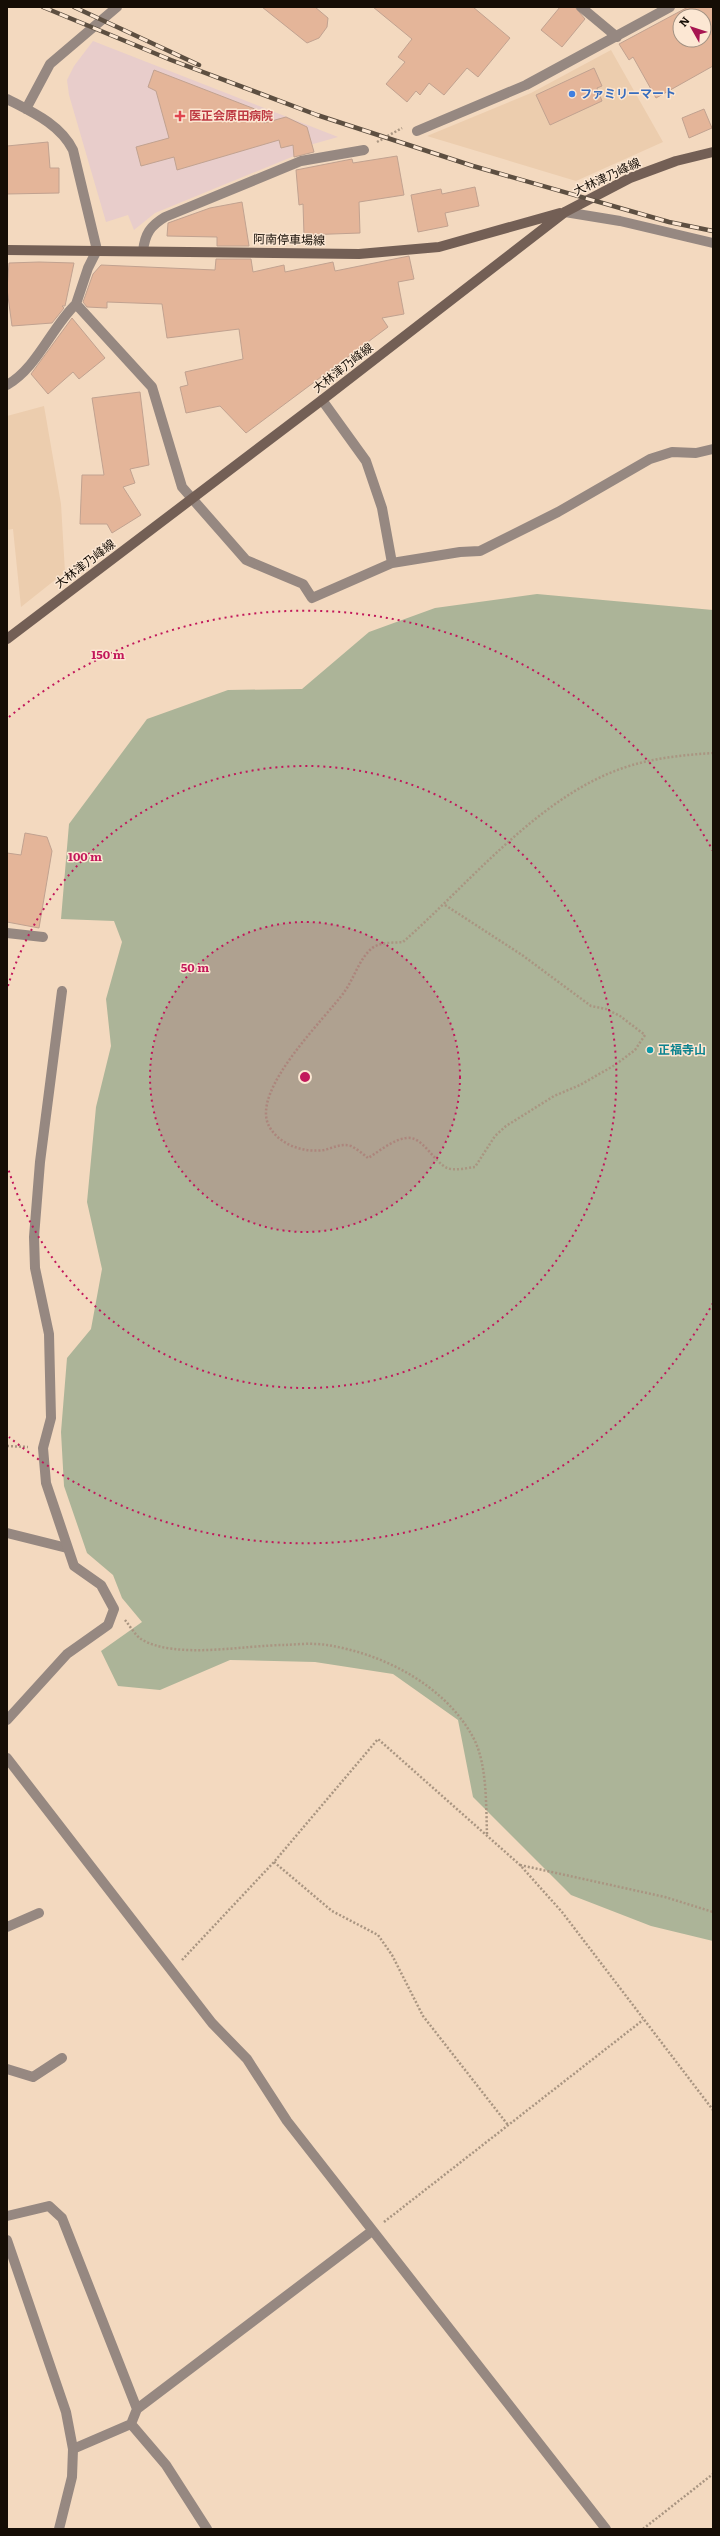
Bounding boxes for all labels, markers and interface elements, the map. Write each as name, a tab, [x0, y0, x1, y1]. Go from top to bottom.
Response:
north arrow	[672, 8, 712, 48]
text: N	[674, 12, 693, 30]
place label: ファミリーマート	[580, 84, 676, 102]
marker: ファミリーマート	[567, 89, 577, 99]
place label: 医正会原田病院	[189, 106, 273, 124]
marker: 医正会原田病院	[174, 110, 186, 122]
street label: 大林津乃峰線	[570, 153, 643, 199]
street label: 阿南停車場線	[253, 229, 325, 249]
street label: 大林津乃峰線	[308, 338, 376, 396]
street label: 大林津乃峰線	[50, 534, 119, 592]
text: 150 m	[91, 645, 125, 663]
text: 100 m	[68, 847, 102, 865]
text: 50 m	[181, 958, 209, 976]
place label: 正福寺山	[658, 1040, 706, 1058]
marker: 正福寺山	[645, 1045, 655, 1055]
centre of rings	[298, 1070, 312, 1084]

